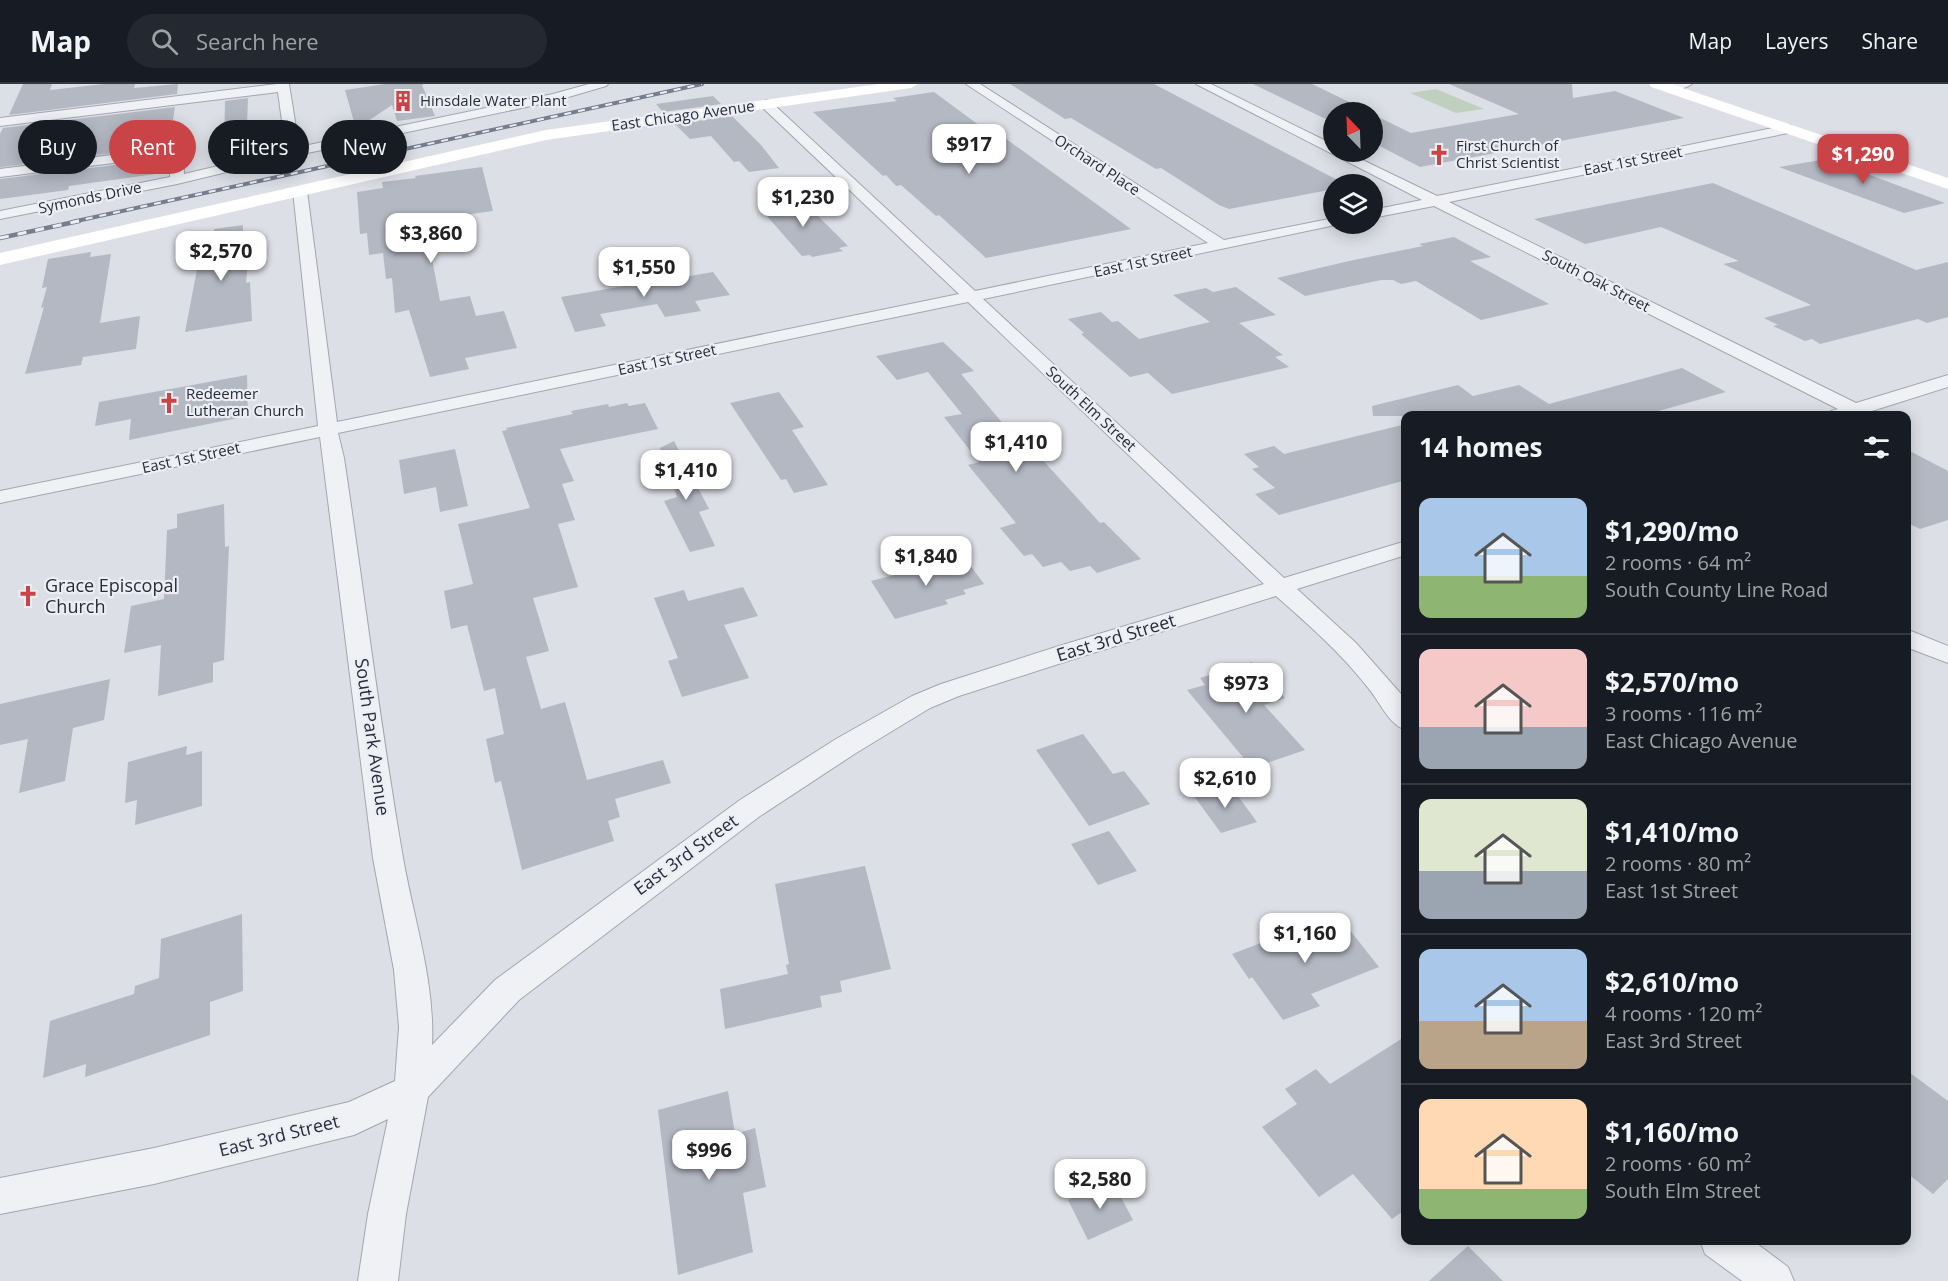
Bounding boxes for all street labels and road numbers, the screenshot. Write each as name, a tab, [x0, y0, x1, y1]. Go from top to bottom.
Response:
street label: East Chicago Avenue	[610, 95, 756, 135]
street label: Orchard Place	[1051, 129, 1144, 199]
street label: East 1st Street	[1582, 141, 1684, 179]
street label: Symonds Drive	[36, 176, 143, 218]
street label: East 1st Street	[1092, 241, 1194, 281]
street label: South Oak Street	[1539, 244, 1654, 316]
street label: East 1st Street	[616, 339, 718, 379]
street label: South Elm Street	[1042, 361, 1141, 455]
street label: East 1st Street	[140, 437, 242, 477]
street label: East 3rd Street	[1053, 608, 1178, 667]
street label: South Park Avenue	[350, 657, 396, 817]
street label: East 3rd Street	[628, 808, 742, 900]
street label: East 3rd Street	[216, 1108, 341, 1162]

